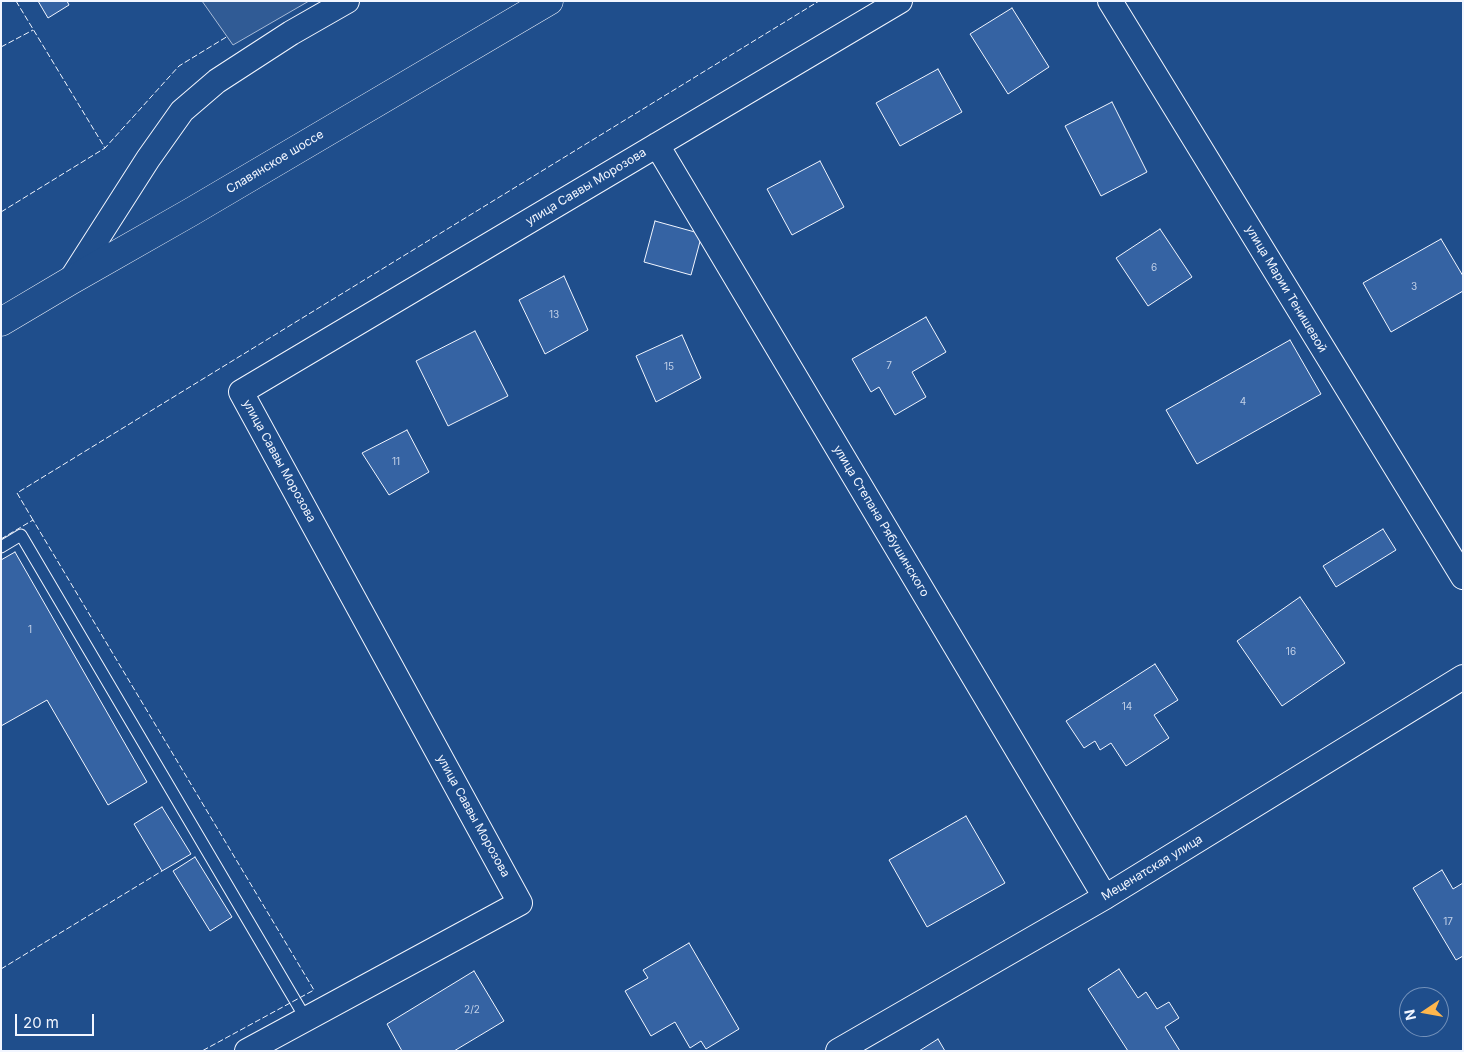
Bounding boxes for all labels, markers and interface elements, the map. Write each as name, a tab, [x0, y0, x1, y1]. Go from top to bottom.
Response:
street label: Славянское шоссе	[224, 127, 326, 197]
street label: улица Саввы Морозова	[523, 145, 649, 229]
street label: улица Марии Тенишевой	[1242, 223, 1330, 355]
house number: 6	[1151, 262, 1157, 274]
house number: 3	[1411, 281, 1417, 293]
house number: 13	[549, 309, 559, 321]
house number: 7	[886, 360, 892, 372]
house number: 15	[664, 361, 674, 373]
house number: 4	[1240, 396, 1246, 408]
street label: улица Саввы Морозова	[239, 397, 319, 525]
street label: улица Степана Рябушинского	[830, 443, 932, 599]
house number: 11	[392, 456, 400, 468]
house number: 1	[28, 624, 32, 636]
house number: 16	[1286, 646, 1296, 658]
house number: 14	[1122, 701, 1132, 713]
street label: улица Саввы Морозова	[433, 752, 513, 880]
street label: Меценатская улица	[1099, 832, 1205, 904]
house number: 17	[1443, 916, 1453, 928]
north arrow	[1399, 987, 1449, 1037]
scale bar	[18, 1004, 96, 1036]
house number: 2/2	[464, 1004, 480, 1016]
text: N	[1400, 1008, 1419, 1022]
text: 20 m	[23, 1013, 59, 1032]

